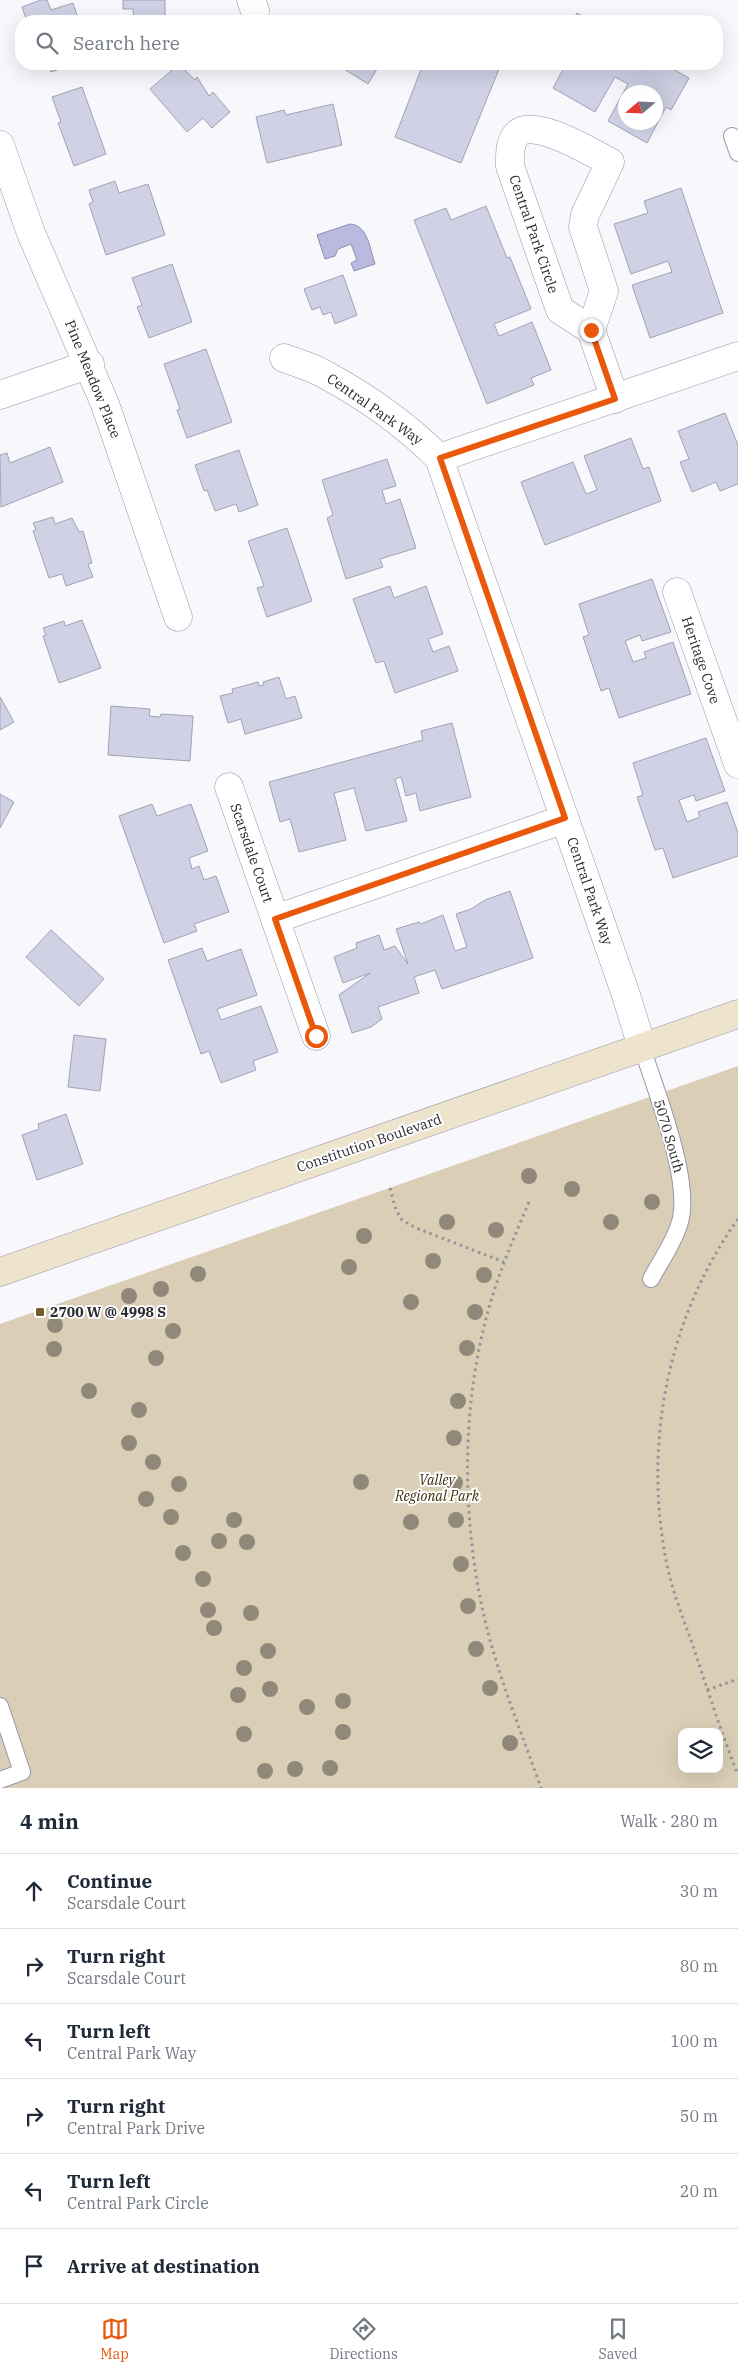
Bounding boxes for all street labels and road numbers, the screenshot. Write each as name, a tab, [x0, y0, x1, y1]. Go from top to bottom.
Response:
street label: Central Park Circle	[505, 172, 563, 296]
street label: Pine Meadow Place	[61, 317, 125, 441]
street label: Central Park Way	[323, 369, 427, 449]
street label: Heritage Cove	[678, 614, 724, 706]
street label: Scarsdale Court	[227, 801, 277, 905]
street label: Central Park Way	[563, 835, 617, 948]
street label: 5070 South	[650, 1097, 688, 1175]
street label: Constitution Boulevard	[294, 1110, 444, 1176]

